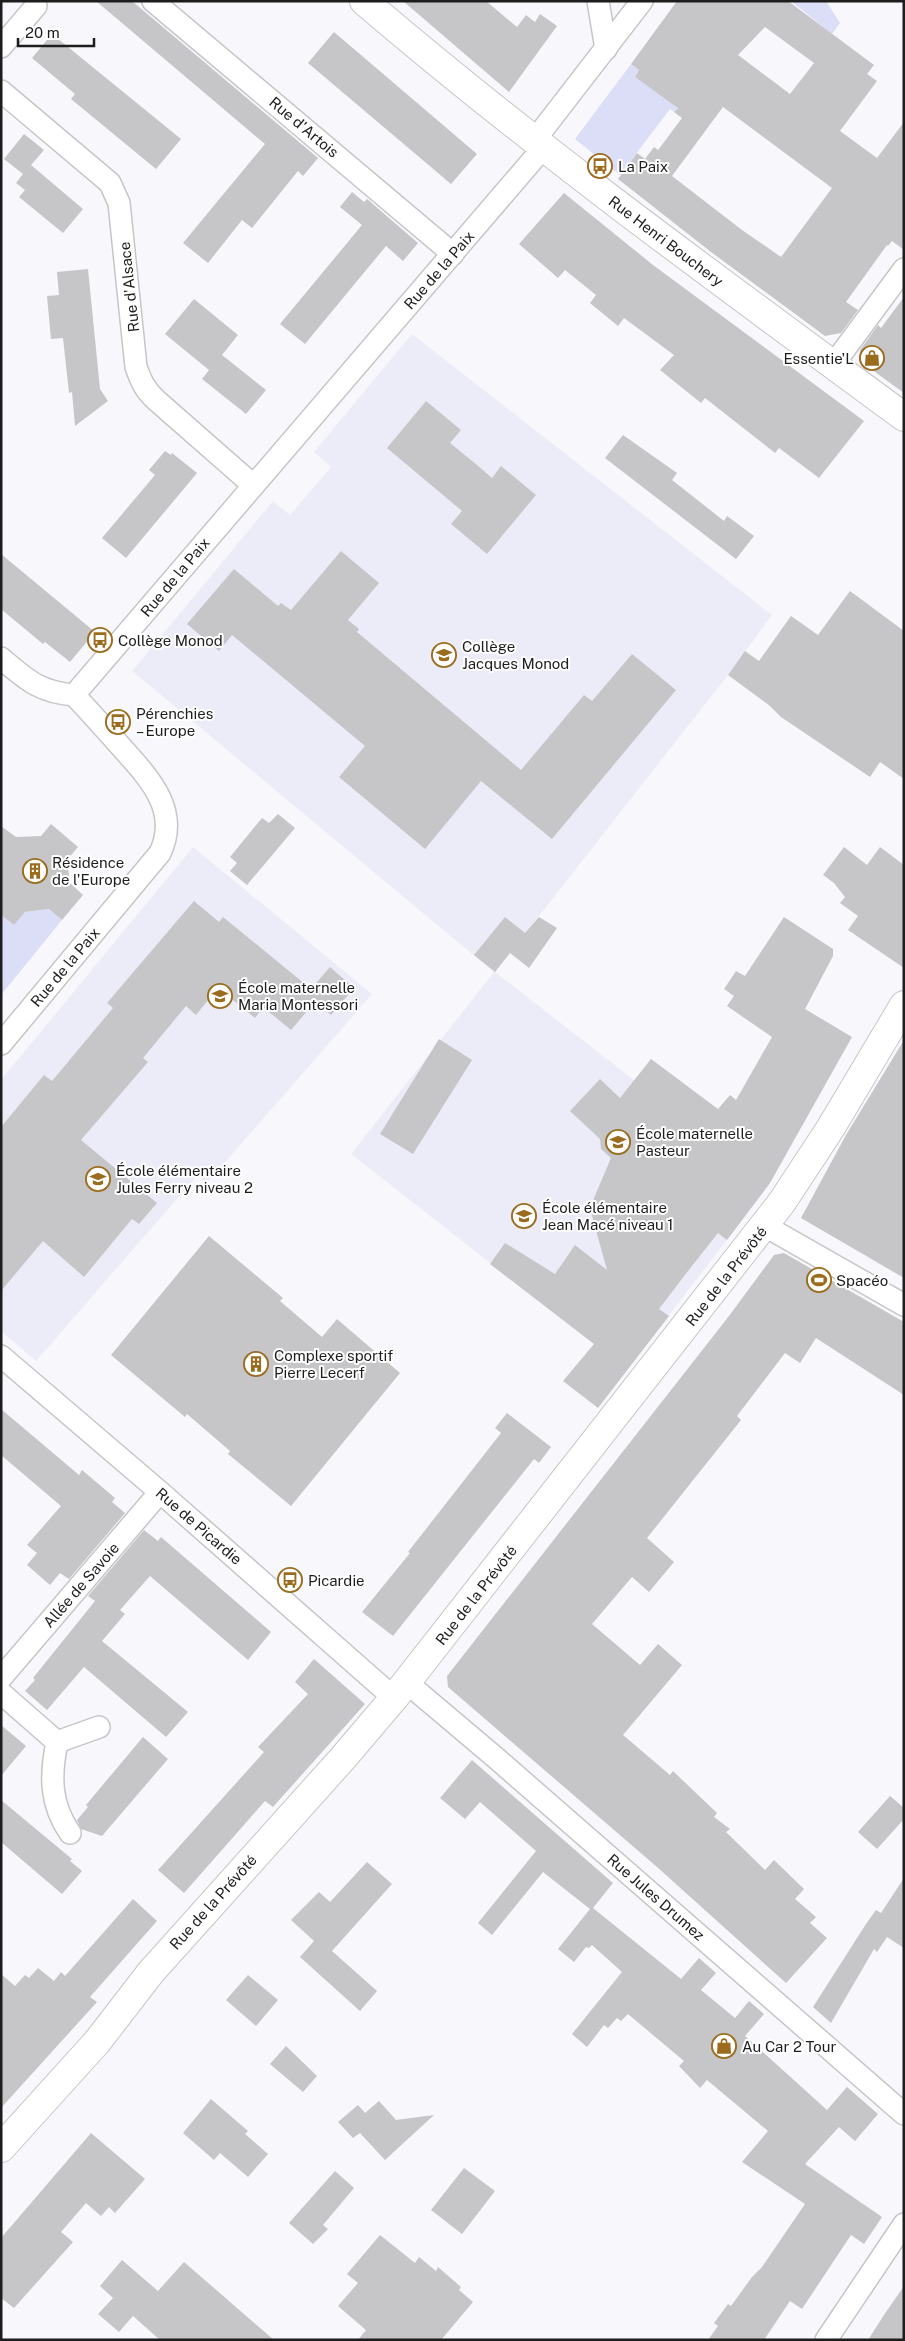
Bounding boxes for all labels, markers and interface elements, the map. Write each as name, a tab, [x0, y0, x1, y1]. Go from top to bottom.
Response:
scale bar	[18, 15, 94, 47]
text: 20 m	[25, 24, 60, 41]
street label: Rue d'Artois	[266, 93, 342, 161]
bus stop icon: La Paix	[587, 153, 613, 179]
place label: La Paix	[618, 158, 668, 175]
street label: Rue Henri Bouchery	[605, 192, 727, 290]
street label: Rue de la Paix	[400, 227, 478, 313]
street label: Rue d'Alsace	[116, 241, 142, 333]
shop icon: Essentie'L	[859, 345, 885, 371]
place label: Essentie'L	[783, 350, 854, 367]
street label: Rue de la Paix	[137, 534, 213, 620]
bus stop icon: Collège Monod	[87, 627, 113, 653]
place label: Collège Monod	[118, 632, 223, 649]
place label: Collège Jacques Monod	[462, 638, 569, 672]
school or university icon: Collège Jacques Monod	[431, 642, 457, 668]
place label: Pérenchies – Europe	[136, 705, 213, 739]
bus stop icon: Pérenchies – Europe	[105, 709, 131, 735]
place label: Résidence de l'Europe	[52, 854, 130, 888]
building icon: Résidence de l'Europe	[22, 858, 48, 884]
street label: Rue de la Paix	[27, 924, 103, 1010]
place label: École maternelle Maria Montessori	[238, 979, 358, 1013]
school or university icon: École maternelle Maria Montessori	[207, 983, 233, 1009]
place label: École maternelle Pasteur	[636, 1125, 753, 1159]
school or university icon: École maternelle Pasteur	[605, 1129, 631, 1155]
place label: École élémentaire Jules Ferry niveau 2	[116, 1162, 253, 1196]
school or university icon: École élémentaire Jules Ferry niveau 2	[85, 1166, 111, 1192]
place label: École élémentaire Jean Macé niveau 1	[542, 1199, 673, 1233]
school or university icon: École élémentaire Jean Macé niveau 1	[511, 1203, 537, 1229]
street label: Rue de la Prévôté	[682, 1223, 770, 1329]
sports icon: Spacéo	[806, 1267, 832, 1293]
place label: Spacéo	[836, 1272, 888, 1289]
place label: Complexe sportif Pierre Lecerf	[274, 1347, 393, 1381]
building icon: Complexe sportif Pierre Lecerf	[243, 1351, 269, 1377]
street label: Rue de Picardie	[153, 1484, 245, 1568]
street label: Allée de Savoie	[40, 1539, 122, 1631]
street label: Rue de la Prévôté	[432, 1542, 520, 1648]
bus stop icon: Picardie	[277, 1567, 303, 1593]
place label: Picardie	[308, 1572, 365, 1589]
street label: Rue Jules Drumez	[604, 1850, 708, 1944]
street label: Rue de la Prévôté	[166, 1851, 260, 1953]
shop icon: Au Car 2 Tour	[711, 2033, 737, 2059]
place label: Au Car 2 Tour	[742, 2038, 837, 2055]

